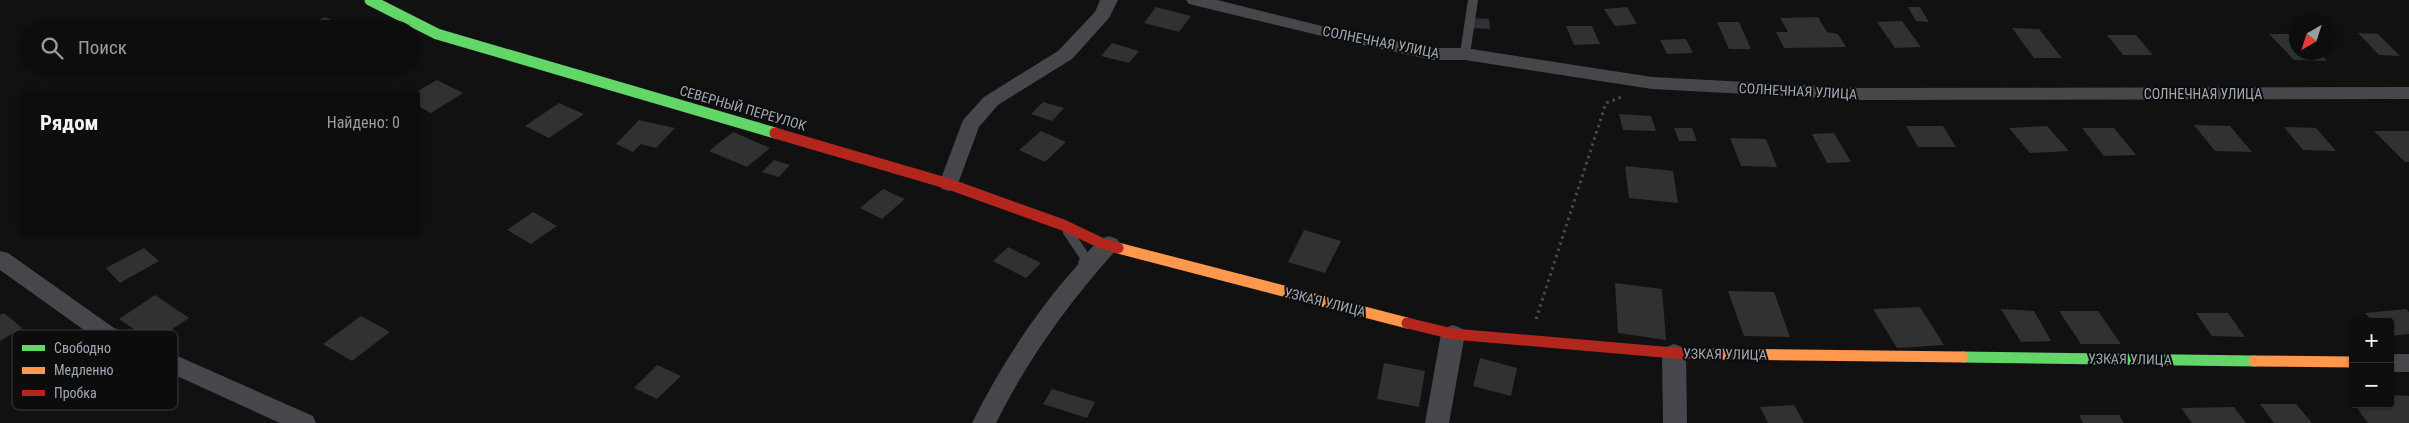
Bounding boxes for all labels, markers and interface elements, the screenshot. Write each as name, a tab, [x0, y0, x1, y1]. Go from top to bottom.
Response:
north arrow	[2289, 15, 2334, 60]
search box	[20, 20, 420, 75]
street label: СОЛНЕЧНАЯ УЛИЦА	[1321, 23, 1441, 61]
icon: search	[38, 34, 66, 62]
text: Поиск	[78, 36, 127, 59]
street label: СОЛНЕЧНАЯ УЛИЦА	[1738, 80, 1858, 102]
street label: СЕВЕРНЫЙ ПЕРЕУЛОК	[678, 82, 808, 134]
street label: СОЛНЕЧНАЯ УЛИЦА	[2144, 86, 2262, 102]
text: Рядом	[40, 111, 99, 135]
text: Найдено: 0	[327, 113, 400, 132]
street label: УЗКАЯ УЛИЦА	[1282, 284, 1368, 320]
map controls	[2349, 318, 2394, 408]
button: +	[2349, 318, 2394, 363]
legend	[12, 330, 178, 410]
text: Свободно	[54, 340, 111, 356]
street label: УЗКАЯ УЛИЦА	[1683, 345, 1767, 363]
street label: УЗКАЯ УЛИЦА	[2088, 350, 2172, 368]
text: Медленно	[54, 362, 114, 378]
button: −	[2349, 363, 2394, 408]
text: Пробка	[54, 385, 97, 401]

